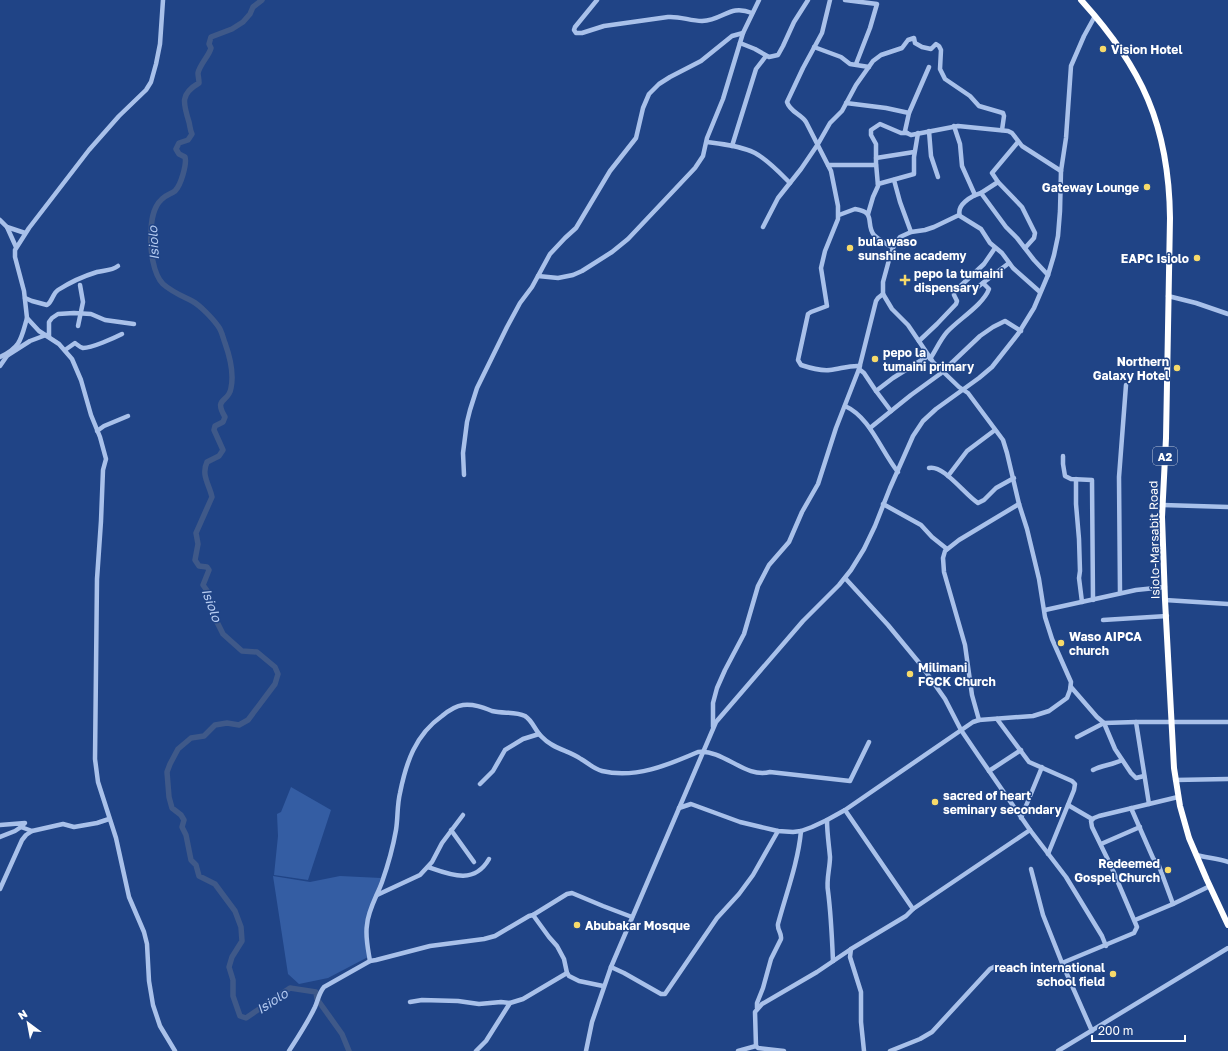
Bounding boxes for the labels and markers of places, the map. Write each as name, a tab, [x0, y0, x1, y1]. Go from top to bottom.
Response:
place label: Vision Hotel	[1111, 42, 1182, 57]
marker: Vision Hotel	[1098, 44, 1108, 54]
place label: Gateway Lounge	[1042, 180, 1139, 195]
marker: Gateway Lounge	[1142, 182, 1152, 192]
place label: bula waso sunshine academy	[858, 234, 967, 263]
marker: bula waso sunshine academy	[845, 243, 855, 253]
place label: EAPC Isiolo	[1121, 251, 1189, 266]
marker: EAPC Isiolo	[1192, 253, 1202, 263]
place label: pepo la tumaini dispensary	[914, 266, 1003, 295]
marker: pepo la tumaini dispensary	[899, 274, 911, 286]
place label: pepo la tumaini primary	[883, 345, 975, 374]
marker: pepo la tumaini primary	[870, 354, 880, 364]
place label: Northern Galaxy Hotel	[1093, 354, 1169, 383]
marker: Northern Galaxy Hotel	[1172, 363, 1182, 373]
place label: Waso AIPCA church	[1069, 629, 1142, 658]
marker: Waso AIPCA church	[1056, 638, 1066, 648]
place label: Milimani FGCK Church	[918, 660, 996, 689]
marker: Milimani FGCK Church	[905, 669, 915, 679]
place label: sacred of heart seminary secondary	[943, 788, 1062, 817]
marker: sacred of heart seminary secondary	[930, 797, 940, 807]
place label: Redeemed Gospel Church	[1074, 856, 1160, 885]
marker: Redeemed Gospel Church	[1163, 865, 1173, 875]
place label: Abubakar Mosque	[585, 918, 690, 933]
marker: Abubakar Mosque	[572, 920, 582, 930]
place label: reach international school field	[994, 960, 1105, 989]
marker: reach international school field	[1108, 969, 1118, 979]

